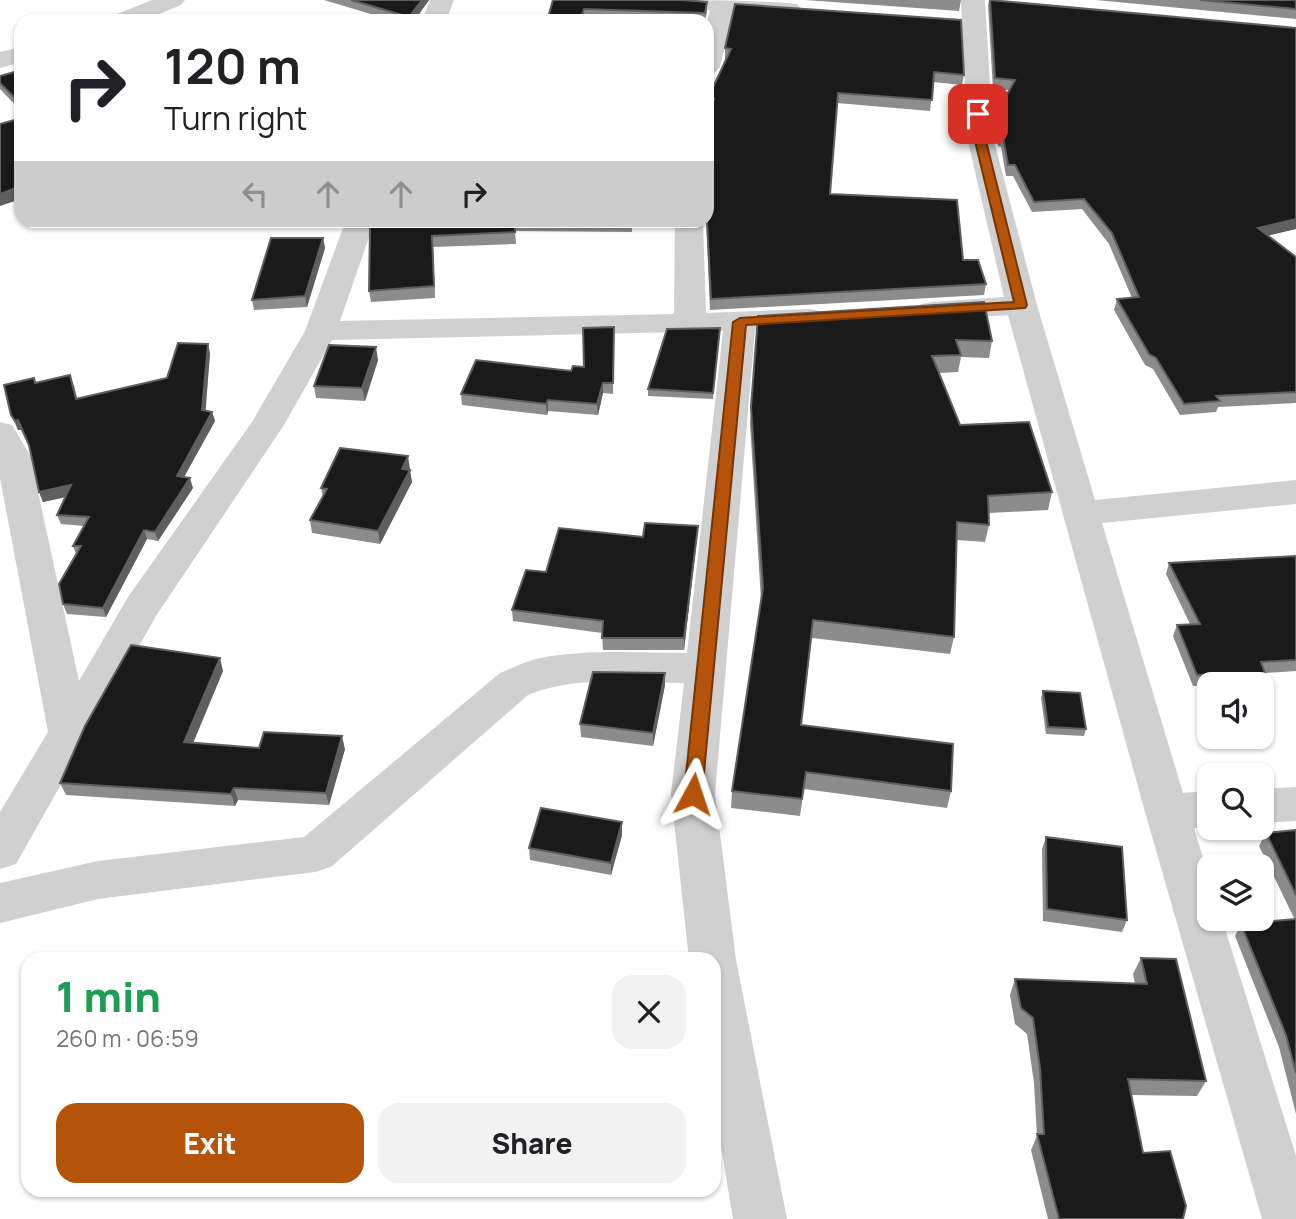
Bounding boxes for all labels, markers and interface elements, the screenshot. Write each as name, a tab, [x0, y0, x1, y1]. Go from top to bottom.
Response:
text: 120 m	[164, 32, 301, 99]
icon: right	[49, 42, 140, 133]
pin	[948, 84, 1008, 144]
icon: arrive	[959, 95, 997, 133]
text: Turn right	[164, 96, 307, 140]
icon: left	[236, 175, 274, 213]
icon: ahead	[309, 175, 347, 213]
icon: ahead	[382, 175, 420, 213]
icon: right	[455, 175, 493, 213]
map controls	[1197, 672, 1274, 931]
button: sound	[1197, 672, 1274, 749]
position arrow	[656, 757, 730, 831]
button: search	[1197, 763, 1274, 840]
button: layers	[1197, 854, 1274, 931]
text: 1 min	[56, 967, 161, 1025]
button: close	[612, 975, 686, 1049]
text: 260 m · 06:59	[56, 1022, 199, 1054]
button: Exit	[56, 1103, 364, 1183]
button: Share	[378, 1103, 686, 1183]

